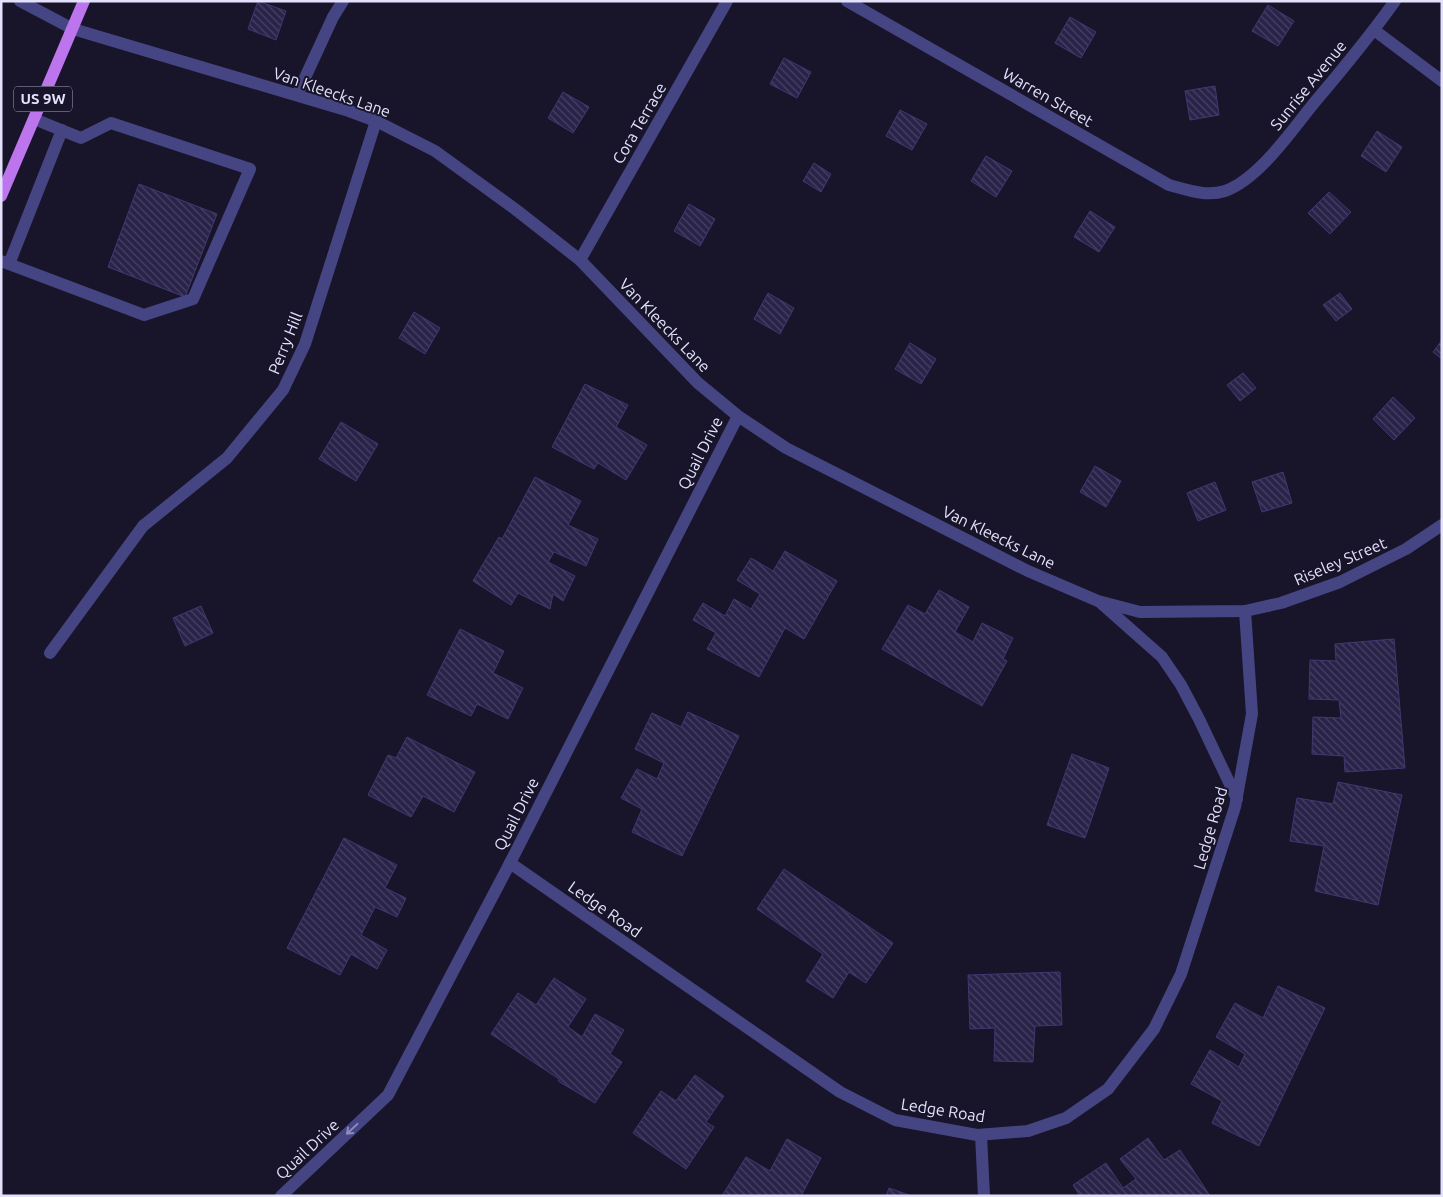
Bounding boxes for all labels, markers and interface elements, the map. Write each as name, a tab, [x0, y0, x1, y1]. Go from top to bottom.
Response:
street label: Sunrise Avenue	[1266, 37, 1350, 133]
street label: Van Kleecks Lane	[271, 63, 393, 121]
street label: Warren Street	[1000, 64, 1097, 130]
street label: Cora Terrace	[609, 79, 669, 167]
road number: US 9W	[14, 86, 72, 112]
street label: Van Kleecks Lane	[616, 275, 714, 375]
street label: Perry Hill	[264, 309, 306, 377]
street label: Quail Drive	[674, 414, 726, 492]
street label: Van Kleecks Lane	[940, 502, 1058, 572]
street label: Riseley Street	[1291, 533, 1390, 589]
street label: Quail Drive	[490, 775, 542, 853]
street label: Ledge Road	[1190, 785, 1230, 871]
street label: Ledge Road	[565, 877, 645, 941]
street label: Ledge Road	[900, 1094, 986, 1126]
street label: Quail Drive	[272, 1115, 342, 1183]
one-way arrow	[346, 1123, 359, 1135]

